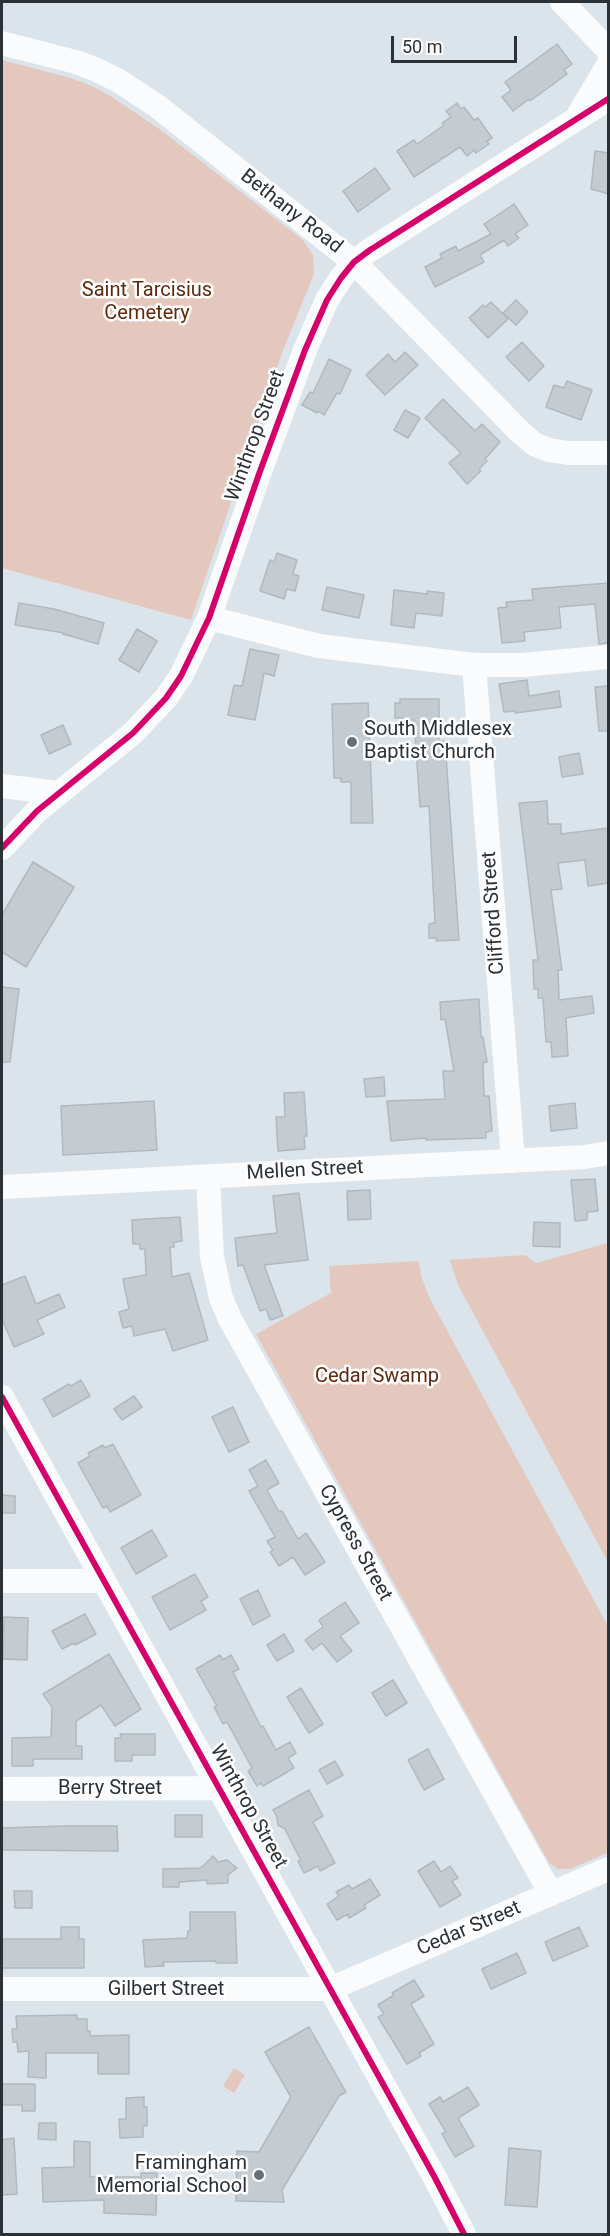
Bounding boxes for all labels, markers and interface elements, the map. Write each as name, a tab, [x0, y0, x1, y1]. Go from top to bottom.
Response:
scale bar	[394, 24, 520, 62]
text: 50 m	[402, 36, 442, 57]
street label: Bethany Road	[235, 165, 347, 259]
park label: Saint Tarcisius Cemetery	[82, 279, 212, 326]
street label: Winthrop Street	[221, 367, 291, 505]
place label: South Middlesex Baptist Church	[364, 718, 512, 765]
marker: South Middlesex Baptist Church	[345, 735, 359, 749]
street label: Clifford Street	[478, 850, 510, 976]
street label: Mellen Street	[246, 1156, 364, 1186]
park label: Cedar Swamp	[315, 1365, 439, 1389]
street label: Cypress Street	[313, 1481, 397, 1605]
street label: Winthrop Street	[204, 1741, 292, 1873]
street label: Berry Street	[58, 1777, 162, 1801]
street label: Cedar Street	[414, 1896, 524, 1962]
street label: Gilbert Street	[108, 1978, 224, 2002]
place label: Framingham Memorial School	[97, 2152, 247, 2199]
marker: Framingham Memorial School	[252, 2168, 266, 2182]

